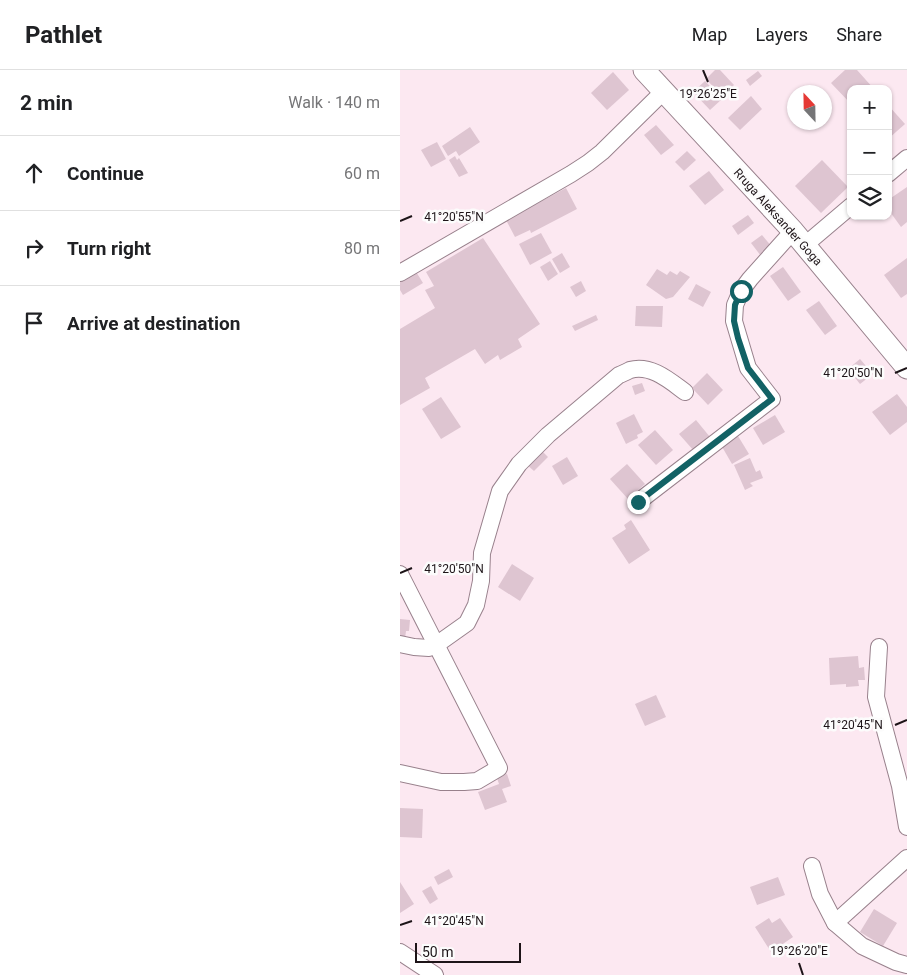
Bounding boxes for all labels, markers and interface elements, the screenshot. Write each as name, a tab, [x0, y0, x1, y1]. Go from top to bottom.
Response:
text: Pathlet	[25, 21, 102, 49]
text: Map	[692, 24, 727, 45]
text: Layers	[755, 24, 808, 45]
text: Share	[836, 24, 882, 45]
north arrow	[787, 85, 832, 130]
map controls	[847, 85, 892, 220]
button: +	[847, 85, 892, 130]
text: 19°26'25"E	[679, 87, 737, 101]
text: 2 min	[20, 91, 73, 115]
text: Walk · 140 m	[288, 93, 380, 112]
button: −	[847, 130, 892, 175]
icon: ahead	[20, 159, 48, 187]
text: Continue	[67, 162, 144, 185]
text: 60 m	[344, 164, 380, 183]
street label: Rruga Aleksander Goga	[731, 166, 825, 268]
button: layers	[847, 175, 892, 220]
text: 41°20'55"N	[424, 210, 484, 224]
icon: right	[20, 234, 48, 262]
text: Turn right	[67, 237, 151, 260]
text: 80 m	[344, 239, 380, 258]
route start	[730, 280, 753, 303]
icon: arrive	[20, 309, 48, 337]
text: Arrive at destination	[67, 312, 240, 335]
text: 41°20'50"N	[823, 366, 883, 380]
route end	[627, 491, 650, 514]
text: 41°20'50"N	[424, 562, 484, 576]
text: 41°20'45"N	[823, 718, 883, 732]
text: 41°20'45"N	[424, 914, 484, 928]
scale bar	[415, 940, 521, 963]
text: 50 m	[422, 944, 454, 960]
text: 19°26'20"E	[770, 944, 828, 958]

